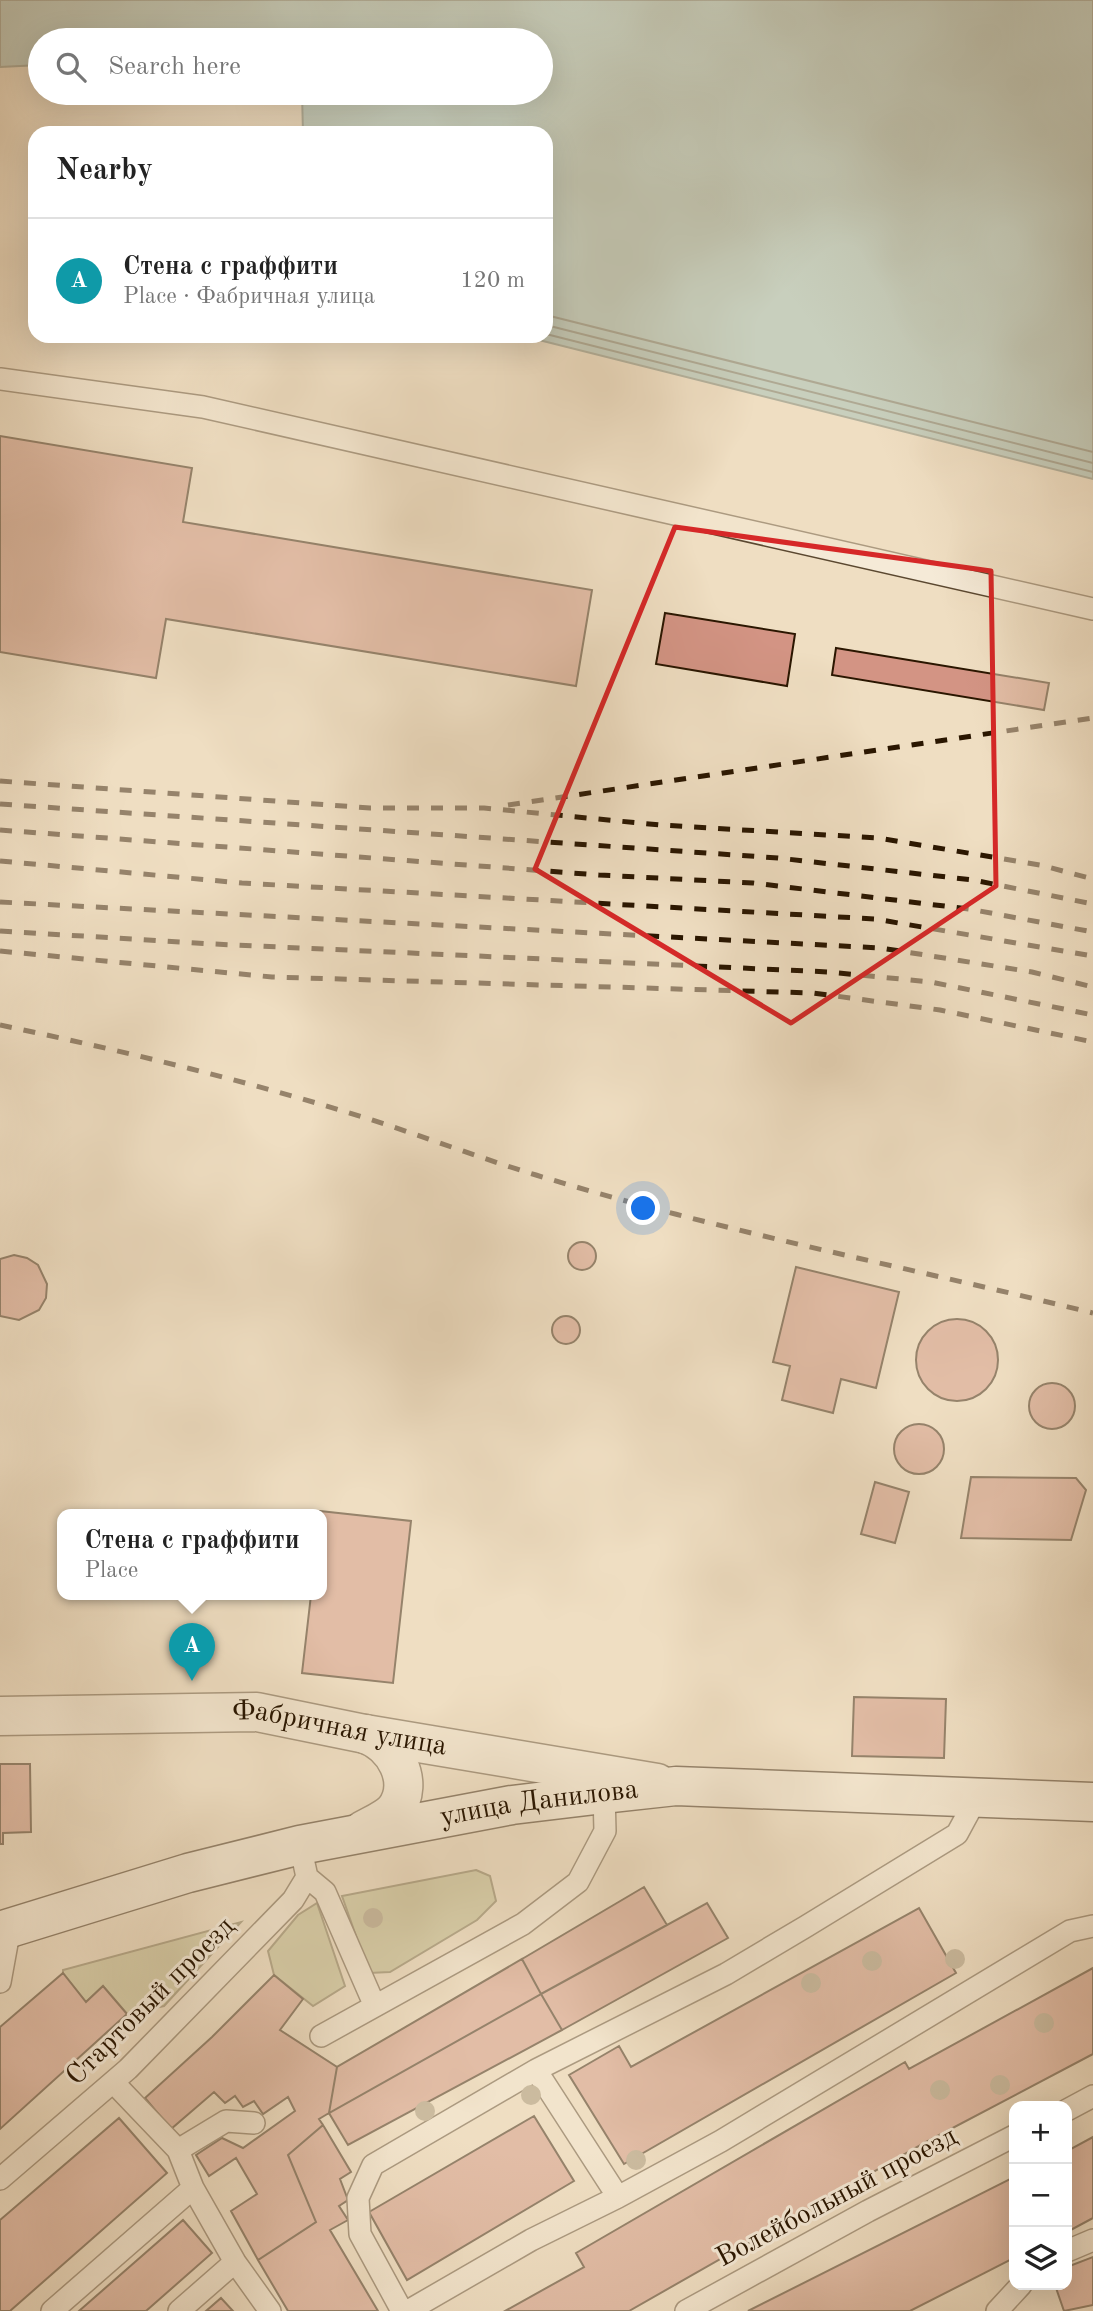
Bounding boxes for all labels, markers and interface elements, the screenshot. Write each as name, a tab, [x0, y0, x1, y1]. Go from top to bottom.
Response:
search box	[28, 28, 553, 105]
icon: search	[52, 48, 90, 86]
text: Search here	[108, 54, 241, 80]
text: Nearby	[56, 156, 153, 186]
text: Стена с граффити	[123, 254, 338, 280]
text: A	[70, 269, 88, 292]
text: 120 m	[460, 269, 525, 292]
text: Place · Фабричная улица	[123, 285, 375, 308]
your location	[626, 1191, 660, 1225]
popup	[57, 1509, 327, 1600]
text: Стена с граффити	[84, 1528, 300, 1554]
text: Place	[84, 1559, 138, 1582]
pin: A	[169, 1623, 215, 1681]
street label: Фабричная улица	[232, 1698, 449, 1762]
street label: улица Данилова	[438, 1776, 640, 1832]
street label: Стартовый проезд	[62, 1912, 241, 2091]
map controls	[1009, 2101, 1072, 2290]
button: +	[1009, 2101, 1072, 2164]
street label: Волейбольный проезд	[712, 2123, 962, 2273]
button: −	[1009, 2164, 1072, 2227]
button: layers	[1009, 2227, 1072, 2290]

